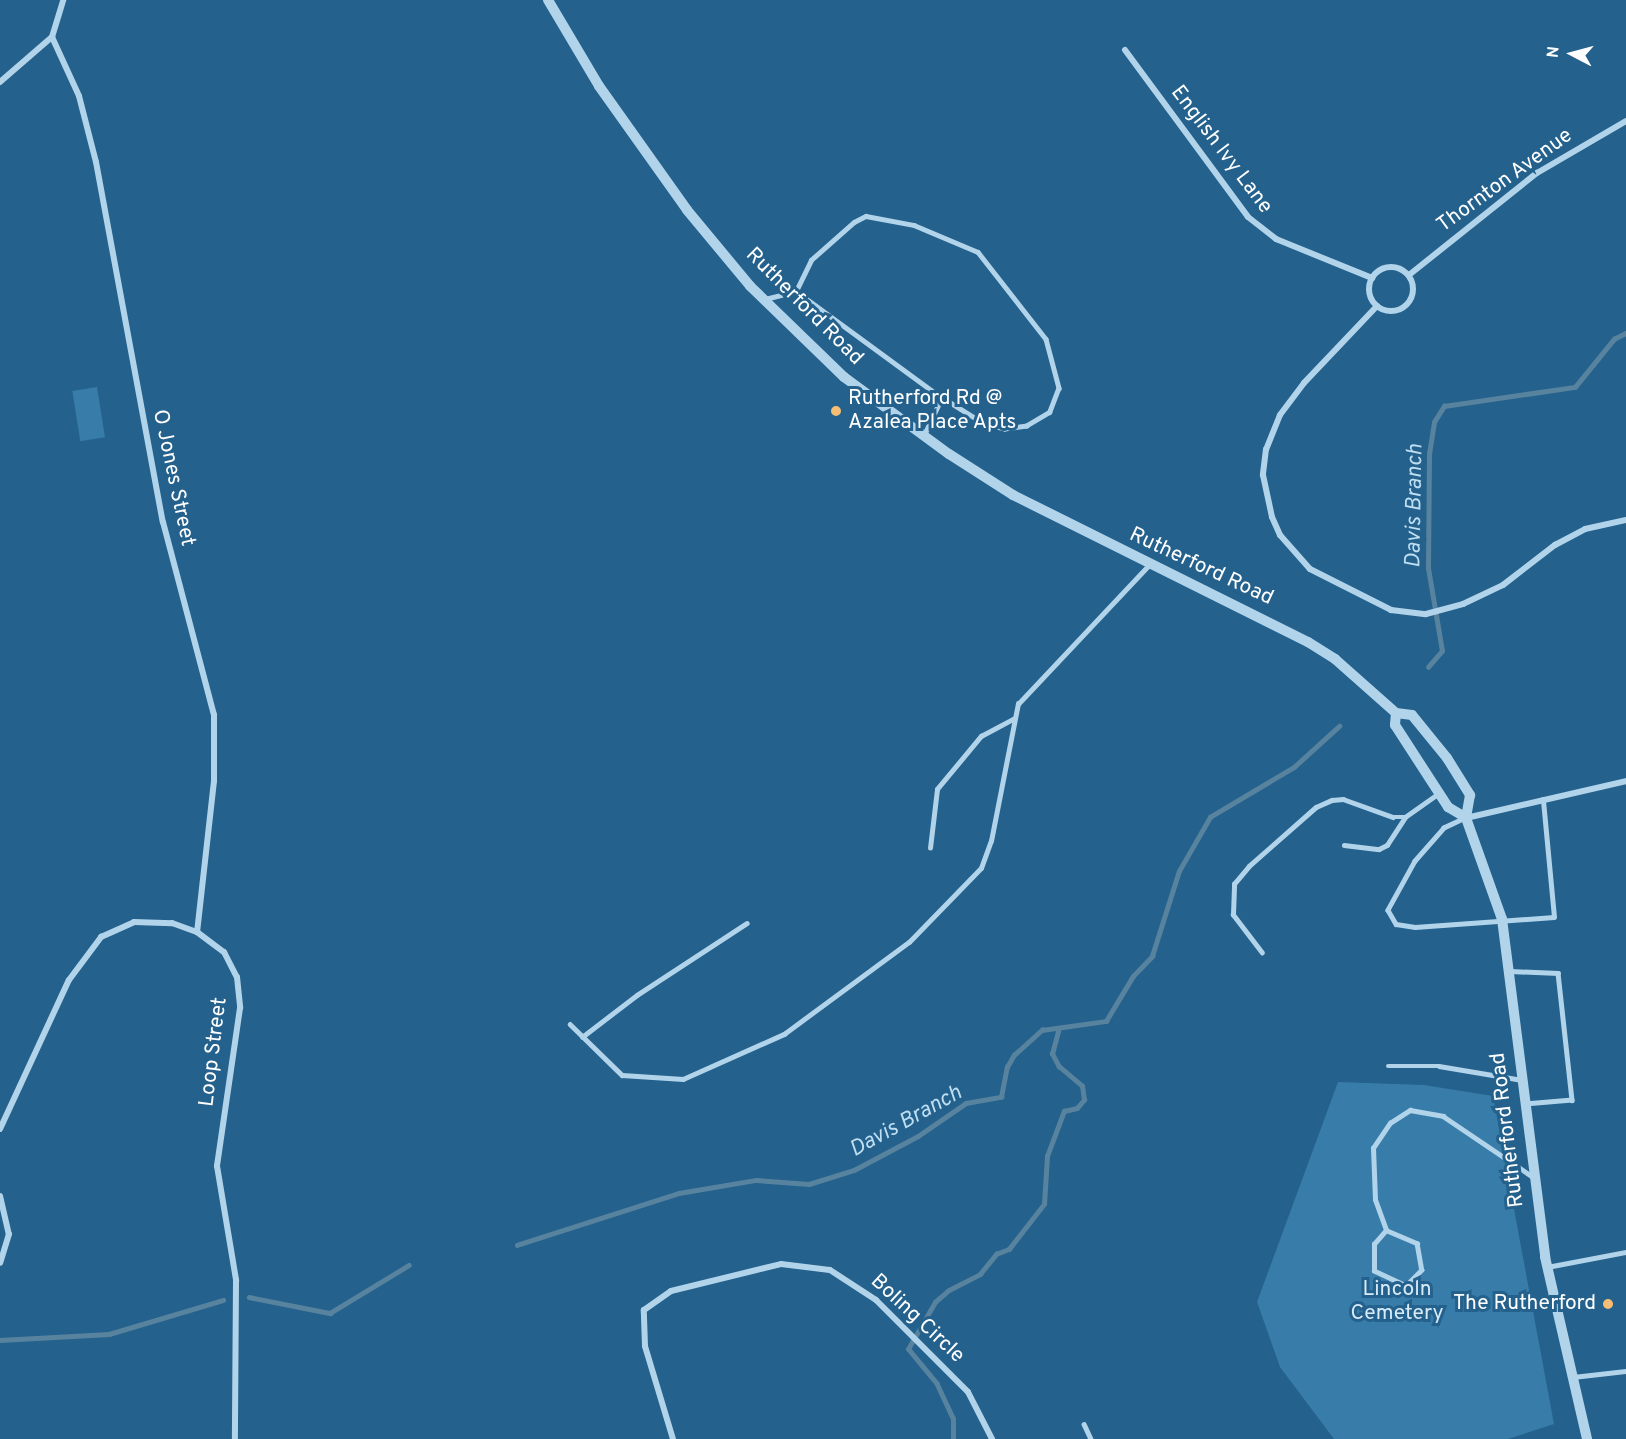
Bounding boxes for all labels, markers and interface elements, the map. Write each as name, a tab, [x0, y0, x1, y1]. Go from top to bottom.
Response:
north arrow	[1542, 24, 1602, 84]
text: N	[1544, 45, 1565, 59]
street label: English Ivy Lane	[1165, 81, 1277, 219]
street label: Thornton Avenue	[1432, 123, 1578, 239]
street label: Rutherford Road	[740, 243, 868, 371]
place label: Rutherford Rd @ Azalea Place Apts	[848, 386, 1017, 436]
marker: Rutherford Rd @ Azalea Place Apts	[829, 404, 843, 418]
street label: O Jones Street	[146, 407, 200, 549]
water label: Davis Branch	[1401, 444, 1429, 568]
street label: Rutherford Road	[1125, 523, 1277, 611]
street label: Loop Street	[195, 996, 233, 1108]
street label: Rutherford Road	[1486, 1051, 1530, 1209]
water label: Davis Branch	[845, 1080, 967, 1164]
street label: Boling Circle	[865, 1269, 969, 1369]
park label: Lincoln Cemetery	[1350, 1277, 1444, 1327]
place label: The Rutherford	[1453, 1291, 1596, 1317]
marker: The Rutherford	[1601, 1297, 1615, 1311]

